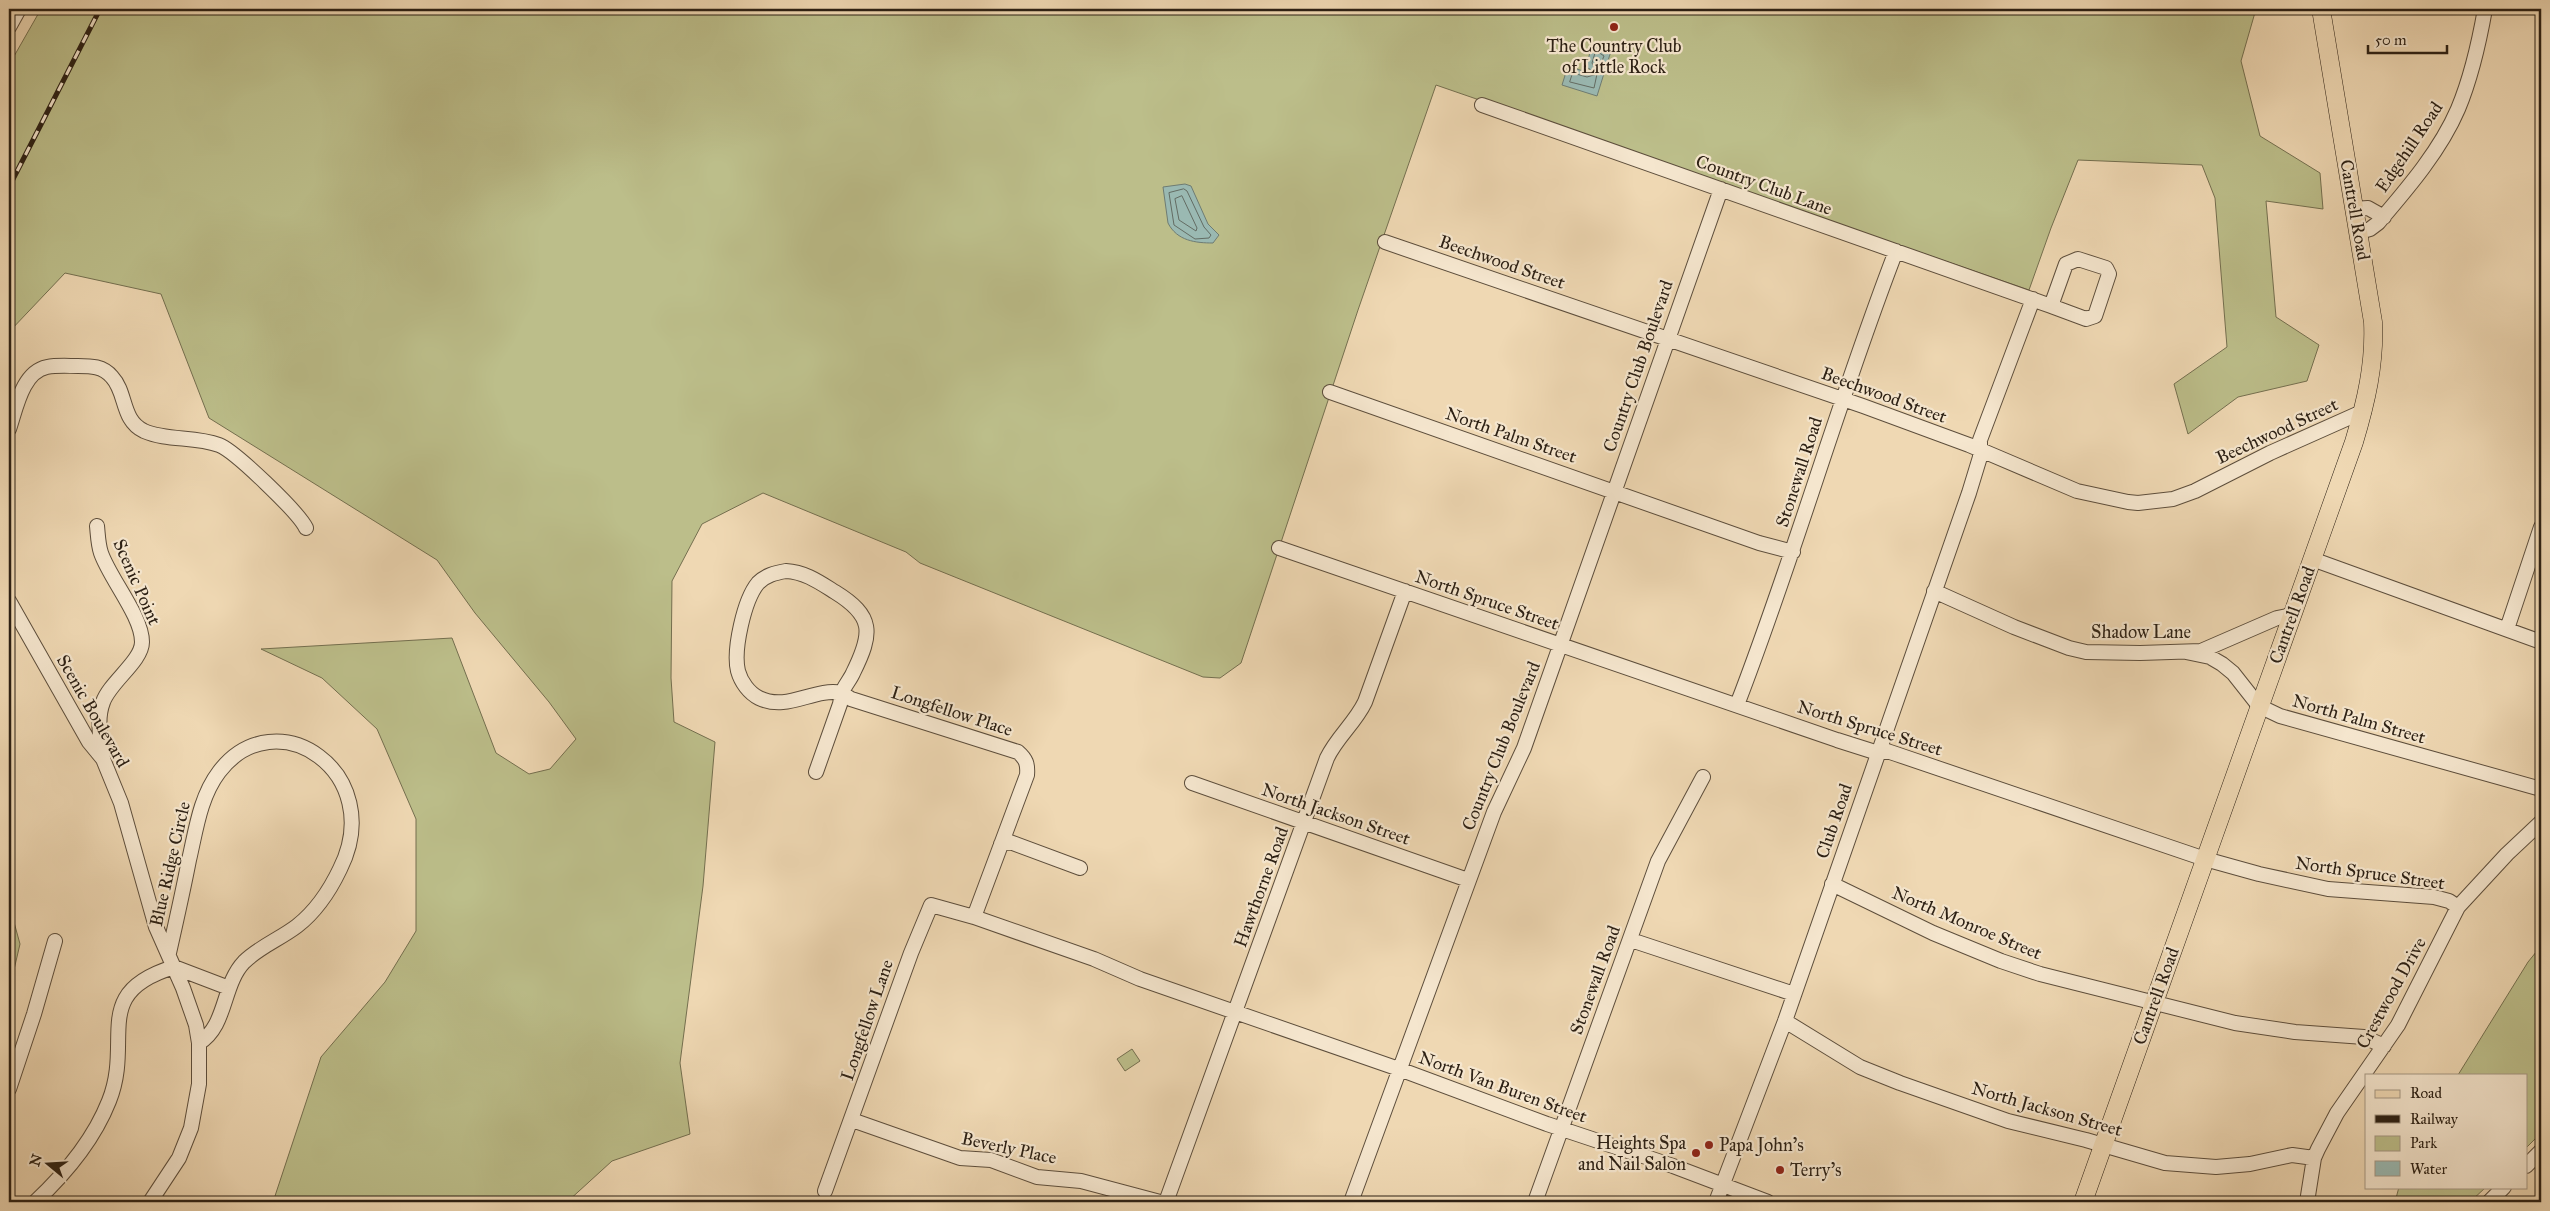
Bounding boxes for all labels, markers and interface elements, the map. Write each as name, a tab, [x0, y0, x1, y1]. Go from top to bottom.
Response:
marker: The Country Club of Little Rock	[1608, 21, 1620, 33]
scale bar	[2368, 22, 2446, 54]
text: 50 m	[2375, 31, 2407, 49]
place label: The Country Club of Little Rock	[1546, 35, 1682, 78]
street label: Edgehill Road	[2371, 97, 2448, 197]
street label: Country Club Lane	[1693, 150, 1835, 220]
street label: Cantrell Road	[2335, 158, 2375, 262]
street label: Beechwood Street	[1436, 230, 1569, 294]
street label: Country Club Boulevard	[1598, 277, 1678, 455]
street label: Beechwood Street	[1818, 362, 1950, 428]
street label: Beechwood Street	[2213, 393, 2342, 469]
street label: North Palm Street	[1443, 402, 1580, 468]
street label: Stonewall Road	[1771, 414, 1827, 530]
street label: Scenic Point	[108, 536, 166, 629]
street label: Cantrell Road	[2264, 563, 2320, 667]
street label: North Spruce Street	[1412, 565, 1562, 635]
street label: Shadow Lane	[2091, 621, 2191, 643]
street label: Scenic Boulevard	[52, 651, 134, 771]
street label: Country Club Boulevard	[1457, 658, 1545, 834]
street label: Longfellow Place	[888, 681, 1015, 742]
street label: North Palm Street	[2290, 690, 2429, 749]
street label: North Spruce Street	[1795, 695, 1946, 761]
street label: North Jackson Street	[1259, 778, 1414, 851]
street label: Club Road	[1811, 781, 1857, 861]
street label: Blue Ridge Circle	[145, 799, 196, 929]
street label: Hawthorne Road	[1229, 824, 1293, 950]
street label: North Spruce Street	[2294, 852, 2447, 894]
street label: North Monroe Street	[1889, 882, 2046, 965]
street label: Stonewall Road	[1565, 922, 1625, 1038]
street label: Crestwood Drive	[2351, 933, 2431, 1053]
street label: Cantrell Road	[2128, 944, 2184, 1048]
street label: Longfellow Lane	[836, 957, 899, 1084]
street label: North Van Buren Street	[1416, 1046, 1591, 1128]
legend	[2365, 1074, 2528, 1188]
street label: North Jackson Street	[1969, 1077, 2125, 1142]
text: Road	[2410, 1084, 2442, 1102]
text: Railway	[2410, 1110, 2459, 1128]
street label: Beverly Place	[959, 1127, 1059, 1169]
place label: Heights Spa and Nail Salon	[1578, 1132, 1686, 1175]
place label: Papa John's	[1719, 1134, 1804, 1157]
text: Park	[2410, 1134, 2437, 1152]
north arrow	[22, 1138, 72, 1188]
marker: Papa John's	[1703, 1139, 1715, 1151]
marker: Heights Spa and Nail Salon	[1690, 1147, 1702, 1159]
text: N	[26, 1152, 46, 1168]
place label: Terry's	[1790, 1159, 1842, 1181]
text: Water	[2410, 1160, 2447, 1178]
marker: Terry's	[1774, 1164, 1786, 1176]

